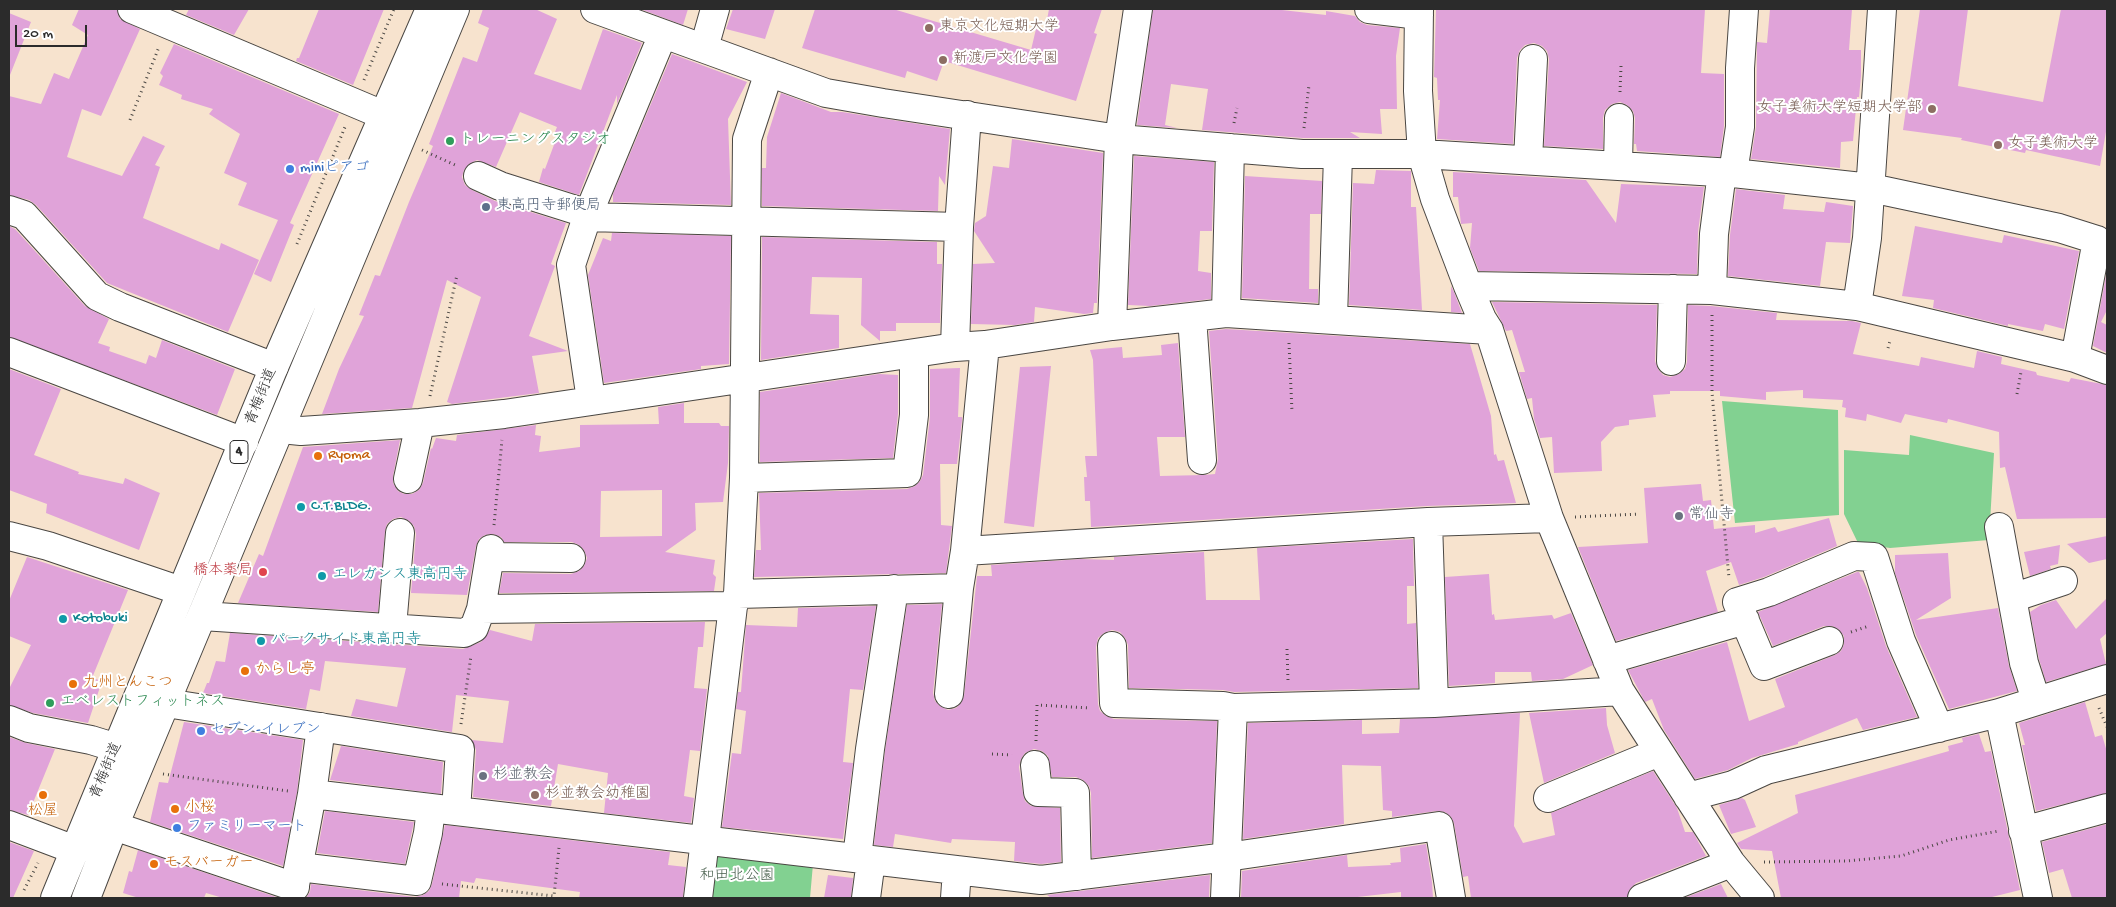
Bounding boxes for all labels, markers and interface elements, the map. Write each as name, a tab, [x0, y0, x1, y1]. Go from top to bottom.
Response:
scale bar	[18, 15, 90, 47]
place label: 東京文化短期大学	[939, 19, 1059, 37]
marker: 東京文化短期大学	[923, 22, 935, 34]
text: 20 m	[23, 25, 53, 43]
place label: 新渡戸文化学園	[953, 51, 1058, 69]
marker: 新渡戸文化学園	[937, 54, 949, 66]
place label: 女子美術大学短期大学部	[1757, 100, 1922, 118]
marker: 女子美術大学短期大学部	[1926, 103, 1938, 115]
place label: トレーニングスタジオ	[460, 132, 611, 150]
marker: トレーニングスタジオ	[444, 135, 456, 147]
place label: 女子美術大学	[2008, 136, 2098, 154]
marker: 女子美術大学	[1992, 139, 2004, 151]
place label: miniピアゴ	[300, 160, 369, 178]
marker: miniピアゴ	[284, 163, 296, 175]
place label: 東高円寺郵便局	[496, 198, 601, 216]
marker: 東高円寺郵便局	[480, 201, 492, 213]
street label: 青梅街道	[242, 366, 282, 428]
road number: 4	[230, 441, 248, 464]
place label: Ryoma	[328, 447, 370, 465]
marker: Ryoma	[312, 450, 324, 462]
place label: C.T.BLDG.	[311, 498, 371, 516]
marker: C.T.BLDG.	[295, 501, 307, 513]
place label: 常仙寺	[1689, 507, 1734, 525]
marker: 常仙寺	[1673, 510, 1685, 522]
place label: 橋本薬局	[193, 563, 253, 581]
marker: 橋本薬局	[257, 566, 269, 578]
place label: エレガンス東高円寺	[332, 567, 467, 585]
marker: エレガンス東高円寺	[316, 570, 328, 582]
place label: Kotobuki	[73, 610, 128, 628]
marker: Kotobuki	[57, 613, 69, 625]
place label: パークサイド東高円寺	[271, 632, 421, 650]
marker: パークサイド東高円寺	[255, 635, 267, 647]
place label: からし亭	[255, 662, 315, 680]
marker: からし亭	[239, 665, 251, 677]
place label: 九州とんこつ	[83, 675, 173, 693]
marker: 九州とんこつ	[67, 678, 79, 690]
place label: エベレストフィットネス	[60, 694, 225, 712]
marker: エベレストフィットネス	[44, 697, 56, 709]
place label: セブン-イレブン	[211, 722, 321, 740]
marker: セブン-イレブン	[195, 725, 207, 737]
street label: 青梅街道	[87, 740, 127, 802]
place label: 杉並教会	[493, 767, 553, 785]
marker: 杉並教会	[477, 770, 489, 782]
place label: 杉並教会幼稚園	[545, 786, 650, 804]
marker: 松屋	[37, 789, 49, 801]
marker: 杉並教会幼稚園	[529, 789, 541, 801]
place label: 小桜	[185, 800, 215, 818]
place label: 松屋	[28, 803, 58, 821]
marker: 小桜	[169, 803, 181, 815]
place label: ファミリーマート	[187, 819, 307, 837]
marker: ファミリーマート	[171, 822, 183, 834]
place label: モスバーガー	[164, 855, 254, 873]
marker: モスバーガー	[148, 858, 160, 870]
park label: 和田北公園	[700, 868, 774, 886]

